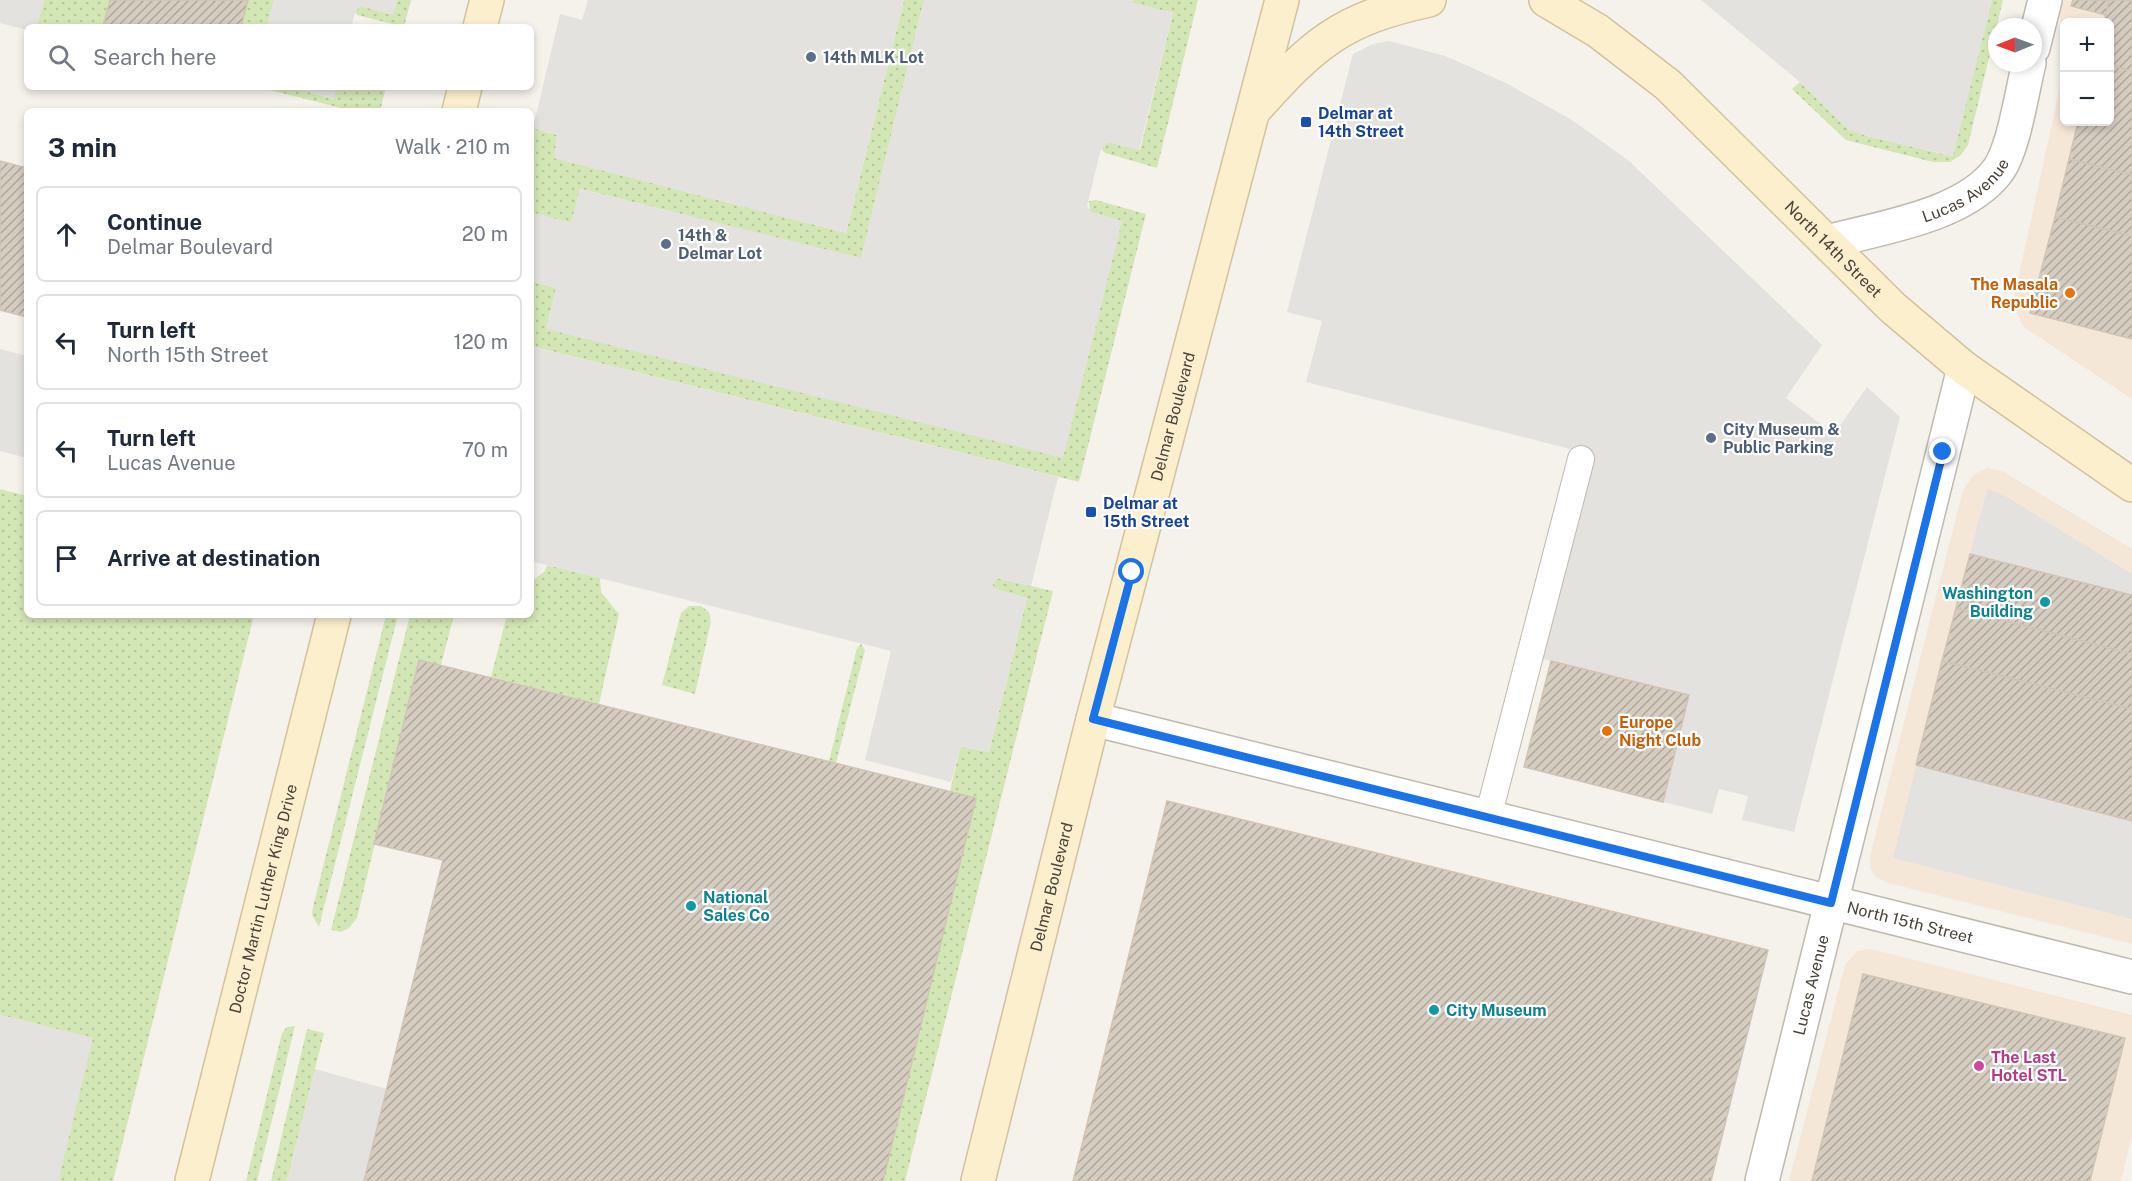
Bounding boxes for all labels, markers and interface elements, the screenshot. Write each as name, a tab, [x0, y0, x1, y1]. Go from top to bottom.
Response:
north arrow	[1988, 18, 2042, 72]
map controls	[2060, 18, 2114, 126]
button: +	[2060, 18, 2114, 72]
search box	[24, 24, 534, 90]
icon: search	[45, 41, 78, 74]
text: Search here	[93, 44, 217, 70]
place label: 14th MLK Lot	[823, 48, 924, 67]
marker: 14th MLK Lot	[804, 50, 818, 64]
button: −	[2060, 72, 2114, 126]
place label: Delmar at 14th Street	[1318, 104, 1404, 141]
marker: Delmar at 14th Street	[1299, 115, 1313, 129]
text: 3 min	[48, 132, 117, 163]
text: Walk · 210 m	[395, 135, 510, 159]
street label: Lucas Avenue	[1919, 156, 2013, 227]
street label: North 14th Street	[1781, 197, 1886, 302]
text: Continue	[107, 209, 202, 235]
icon: ahead	[50, 218, 83, 251]
text: 20 m	[462, 222, 508, 246]
place label: 14th & Delmar Lot	[678, 226, 763, 263]
text: Delmar Boulevard	[107, 235, 273, 259]
marker: 14th & Delmar Lot	[659, 237, 673, 251]
place label: The Masala Republic	[1970, 275, 2058, 312]
marker: The Masala Republic	[2063, 286, 2077, 300]
text: Turn left	[107, 317, 196, 343]
icon: left	[50, 326, 83, 359]
text: 120 m	[454, 330, 508, 354]
text: North 15th Street	[107, 343, 269, 367]
street label: Delmar Boulevard	[1147, 350, 1199, 483]
place label: City Museum & Public Parking	[1723, 420, 1840, 457]
text: Turn left	[107, 425, 196, 451]
marker: City Museum & Public Parking	[1704, 431, 1718, 445]
icon: left	[50, 434, 83, 467]
text: 70 m	[462, 438, 508, 462]
route end	[1929, 438, 1955, 464]
text: Lucas Avenue	[107, 451, 236, 475]
place label: Delmar at 15th Street	[1103, 494, 1190, 531]
marker: Delmar at 15th Street	[1084, 505, 1098, 519]
icon: arrive	[50, 542, 83, 575]
text: Arrive at destination	[107, 545, 320, 571]
route start	[1118, 558, 1144, 584]
place label: Washington Building	[1942, 584, 2033, 621]
marker: Washington Building	[2038, 595, 2052, 609]
place label: Europe Night Club	[1619, 713, 1701, 750]
marker: Europe Night Club	[1600, 724, 1614, 738]
street label: Doctor Martin Luther King Drive	[225, 782, 301, 1016]
street label: Delmar Boulevard	[1026, 820, 1077, 954]
place label: National Sales Co	[703, 888, 770, 925]
street label: North 15th Street	[1845, 898, 1975, 947]
marker: National Sales Co	[684, 899, 698, 913]
street label: Lucas Avenue	[1790, 933, 1833, 1037]
place label: City Museum	[1446, 1001, 1547, 1020]
marker: City Museum	[1427, 1003, 1441, 1017]
place label: The Last Hotel STL	[1991, 1048, 2067, 1085]
marker: The Last Hotel STL	[1972, 1059, 1986, 1073]

